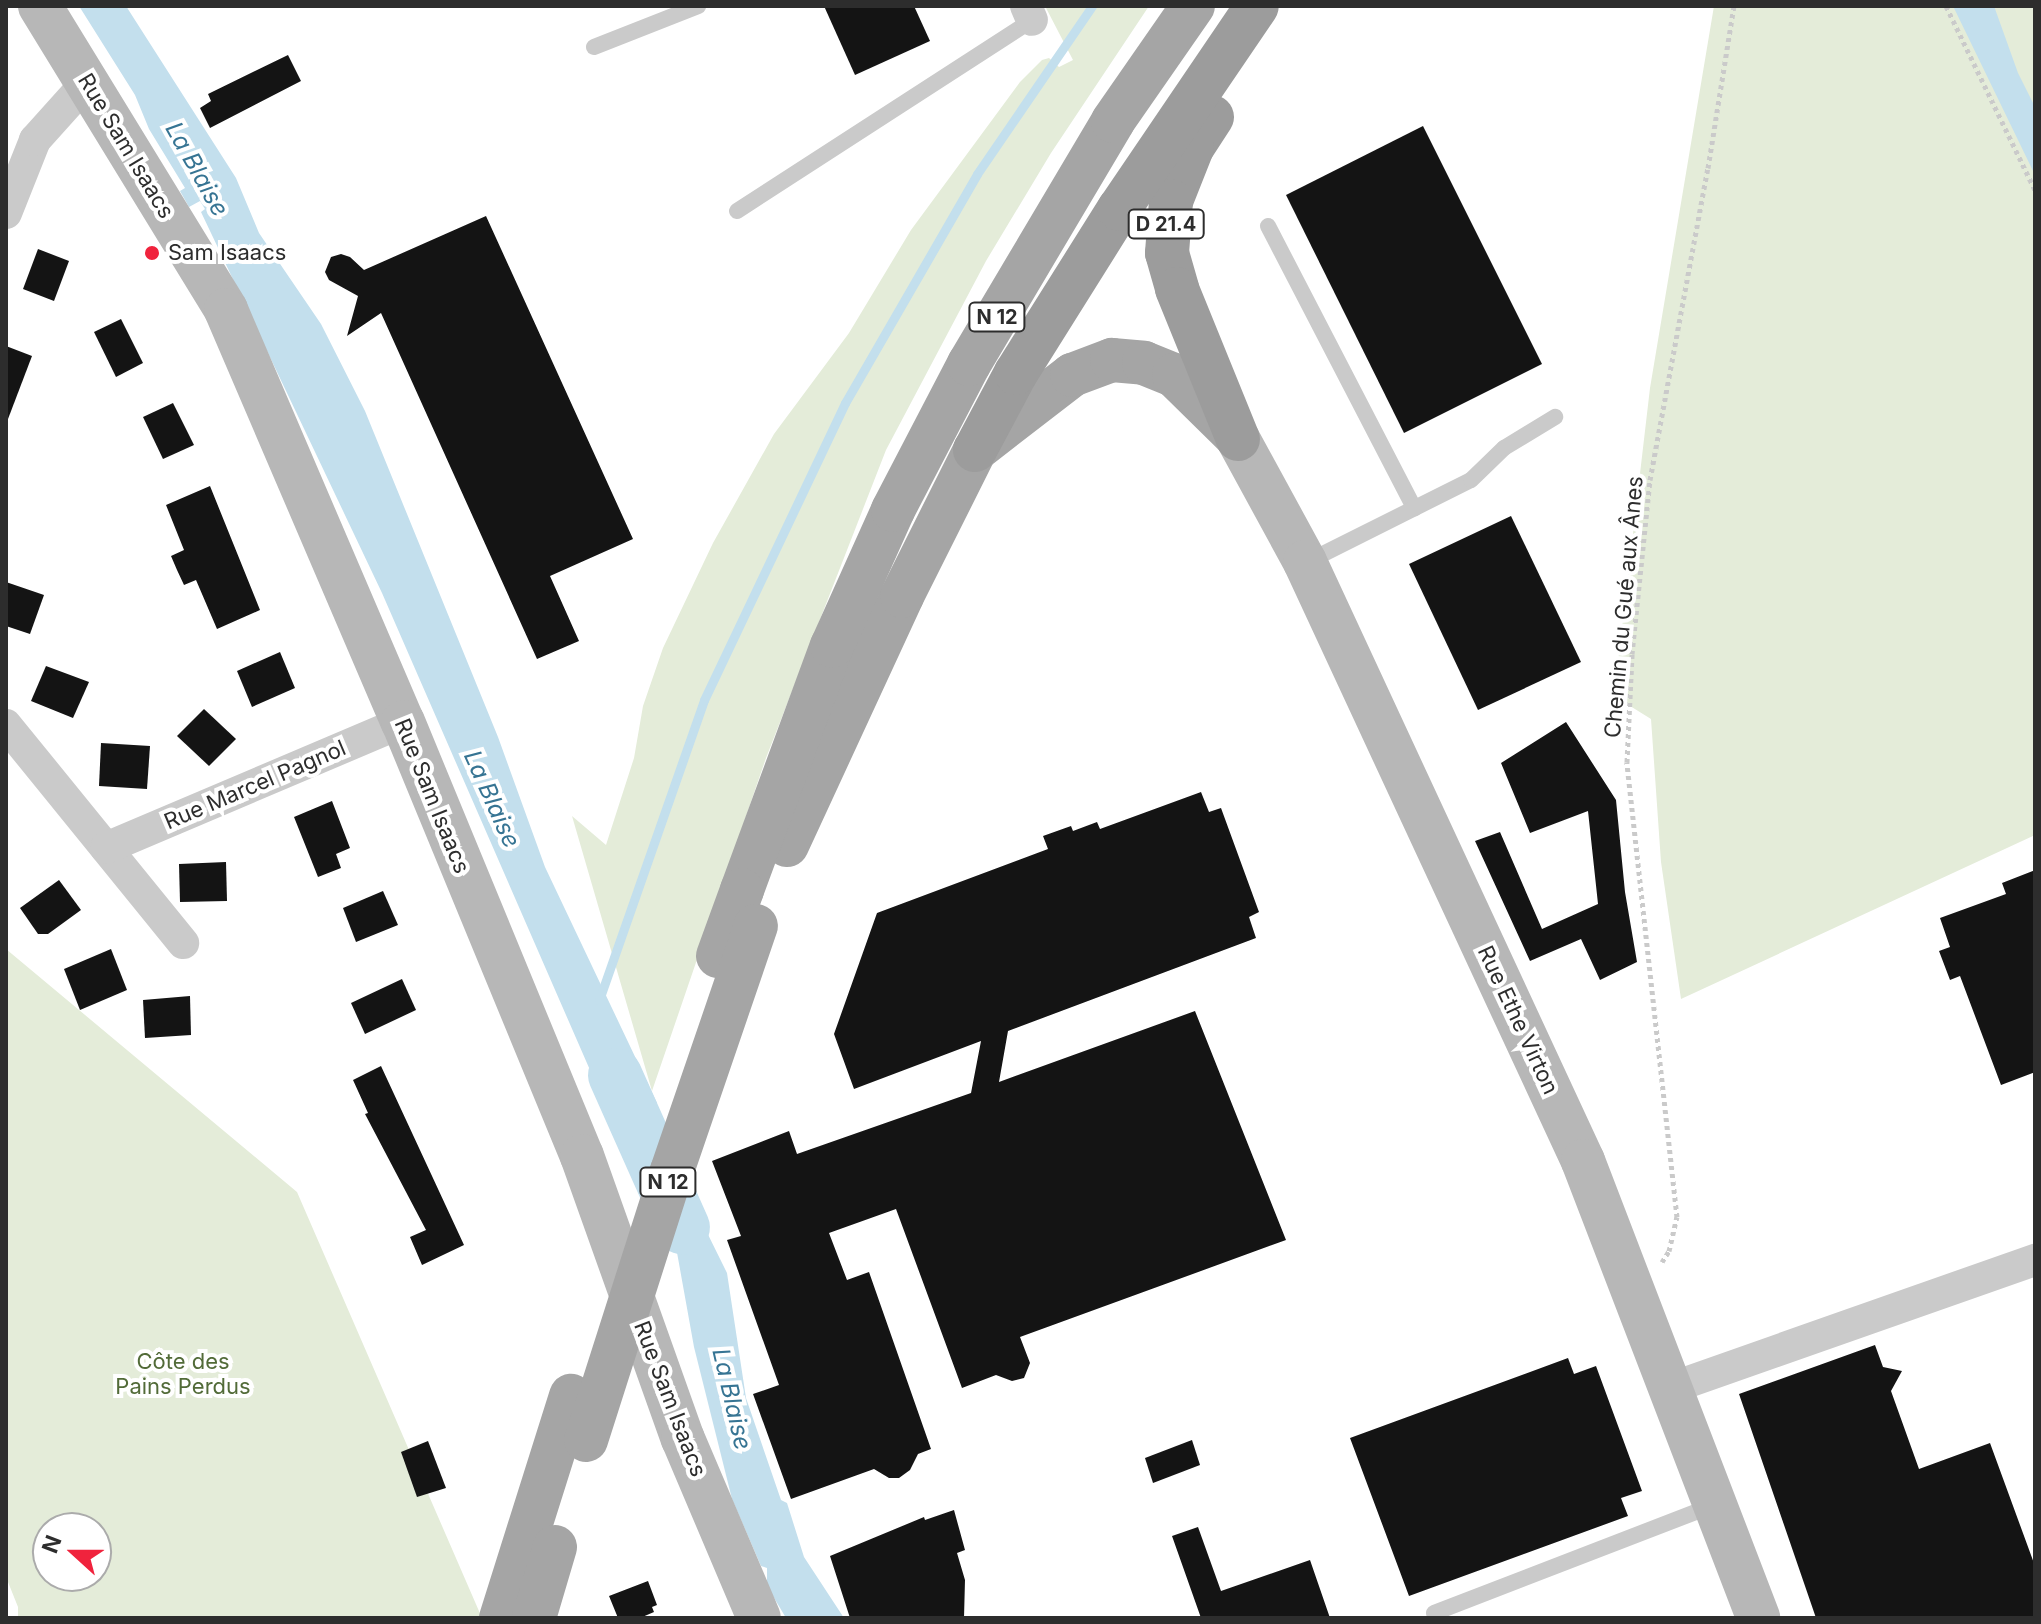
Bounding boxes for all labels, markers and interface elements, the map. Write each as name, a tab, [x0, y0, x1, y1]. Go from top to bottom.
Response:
street label: Rue Sam Isaacs	[72, 69, 180, 223]
water label: La Blaise	[159, 117, 235, 221]
road number: D 21.4	[1126, 208, 1206, 240]
place label: Sam Isaacs	[168, 240, 286, 266]
marker: Sam Isaacs	[143, 244, 161, 262]
road number: N 12	[967, 301, 1027, 333]
street label: Chemin du Gué aux Ânes	[1599, 475, 1649, 739]
street label: Rue Sam Isaacs	[389, 715, 475, 877]
street label: Rue Marcel Pagnol	[160, 735, 350, 835]
water label: La Blaise	[458, 746, 526, 852]
street label: Rue Ethe Virton	[1472, 941, 1564, 1099]
road number: N 12	[638, 1166, 698, 1198]
street label: Rue Sam Isaacs	[628, 1317, 712, 1481]
water label: La Blaise	[706, 1345, 758, 1453]
park label: Côte des Pains Perdus	[115, 1348, 251, 1400]
north arrow	[32, 1512, 112, 1592]
text: N	[36, 1532, 67, 1557]

